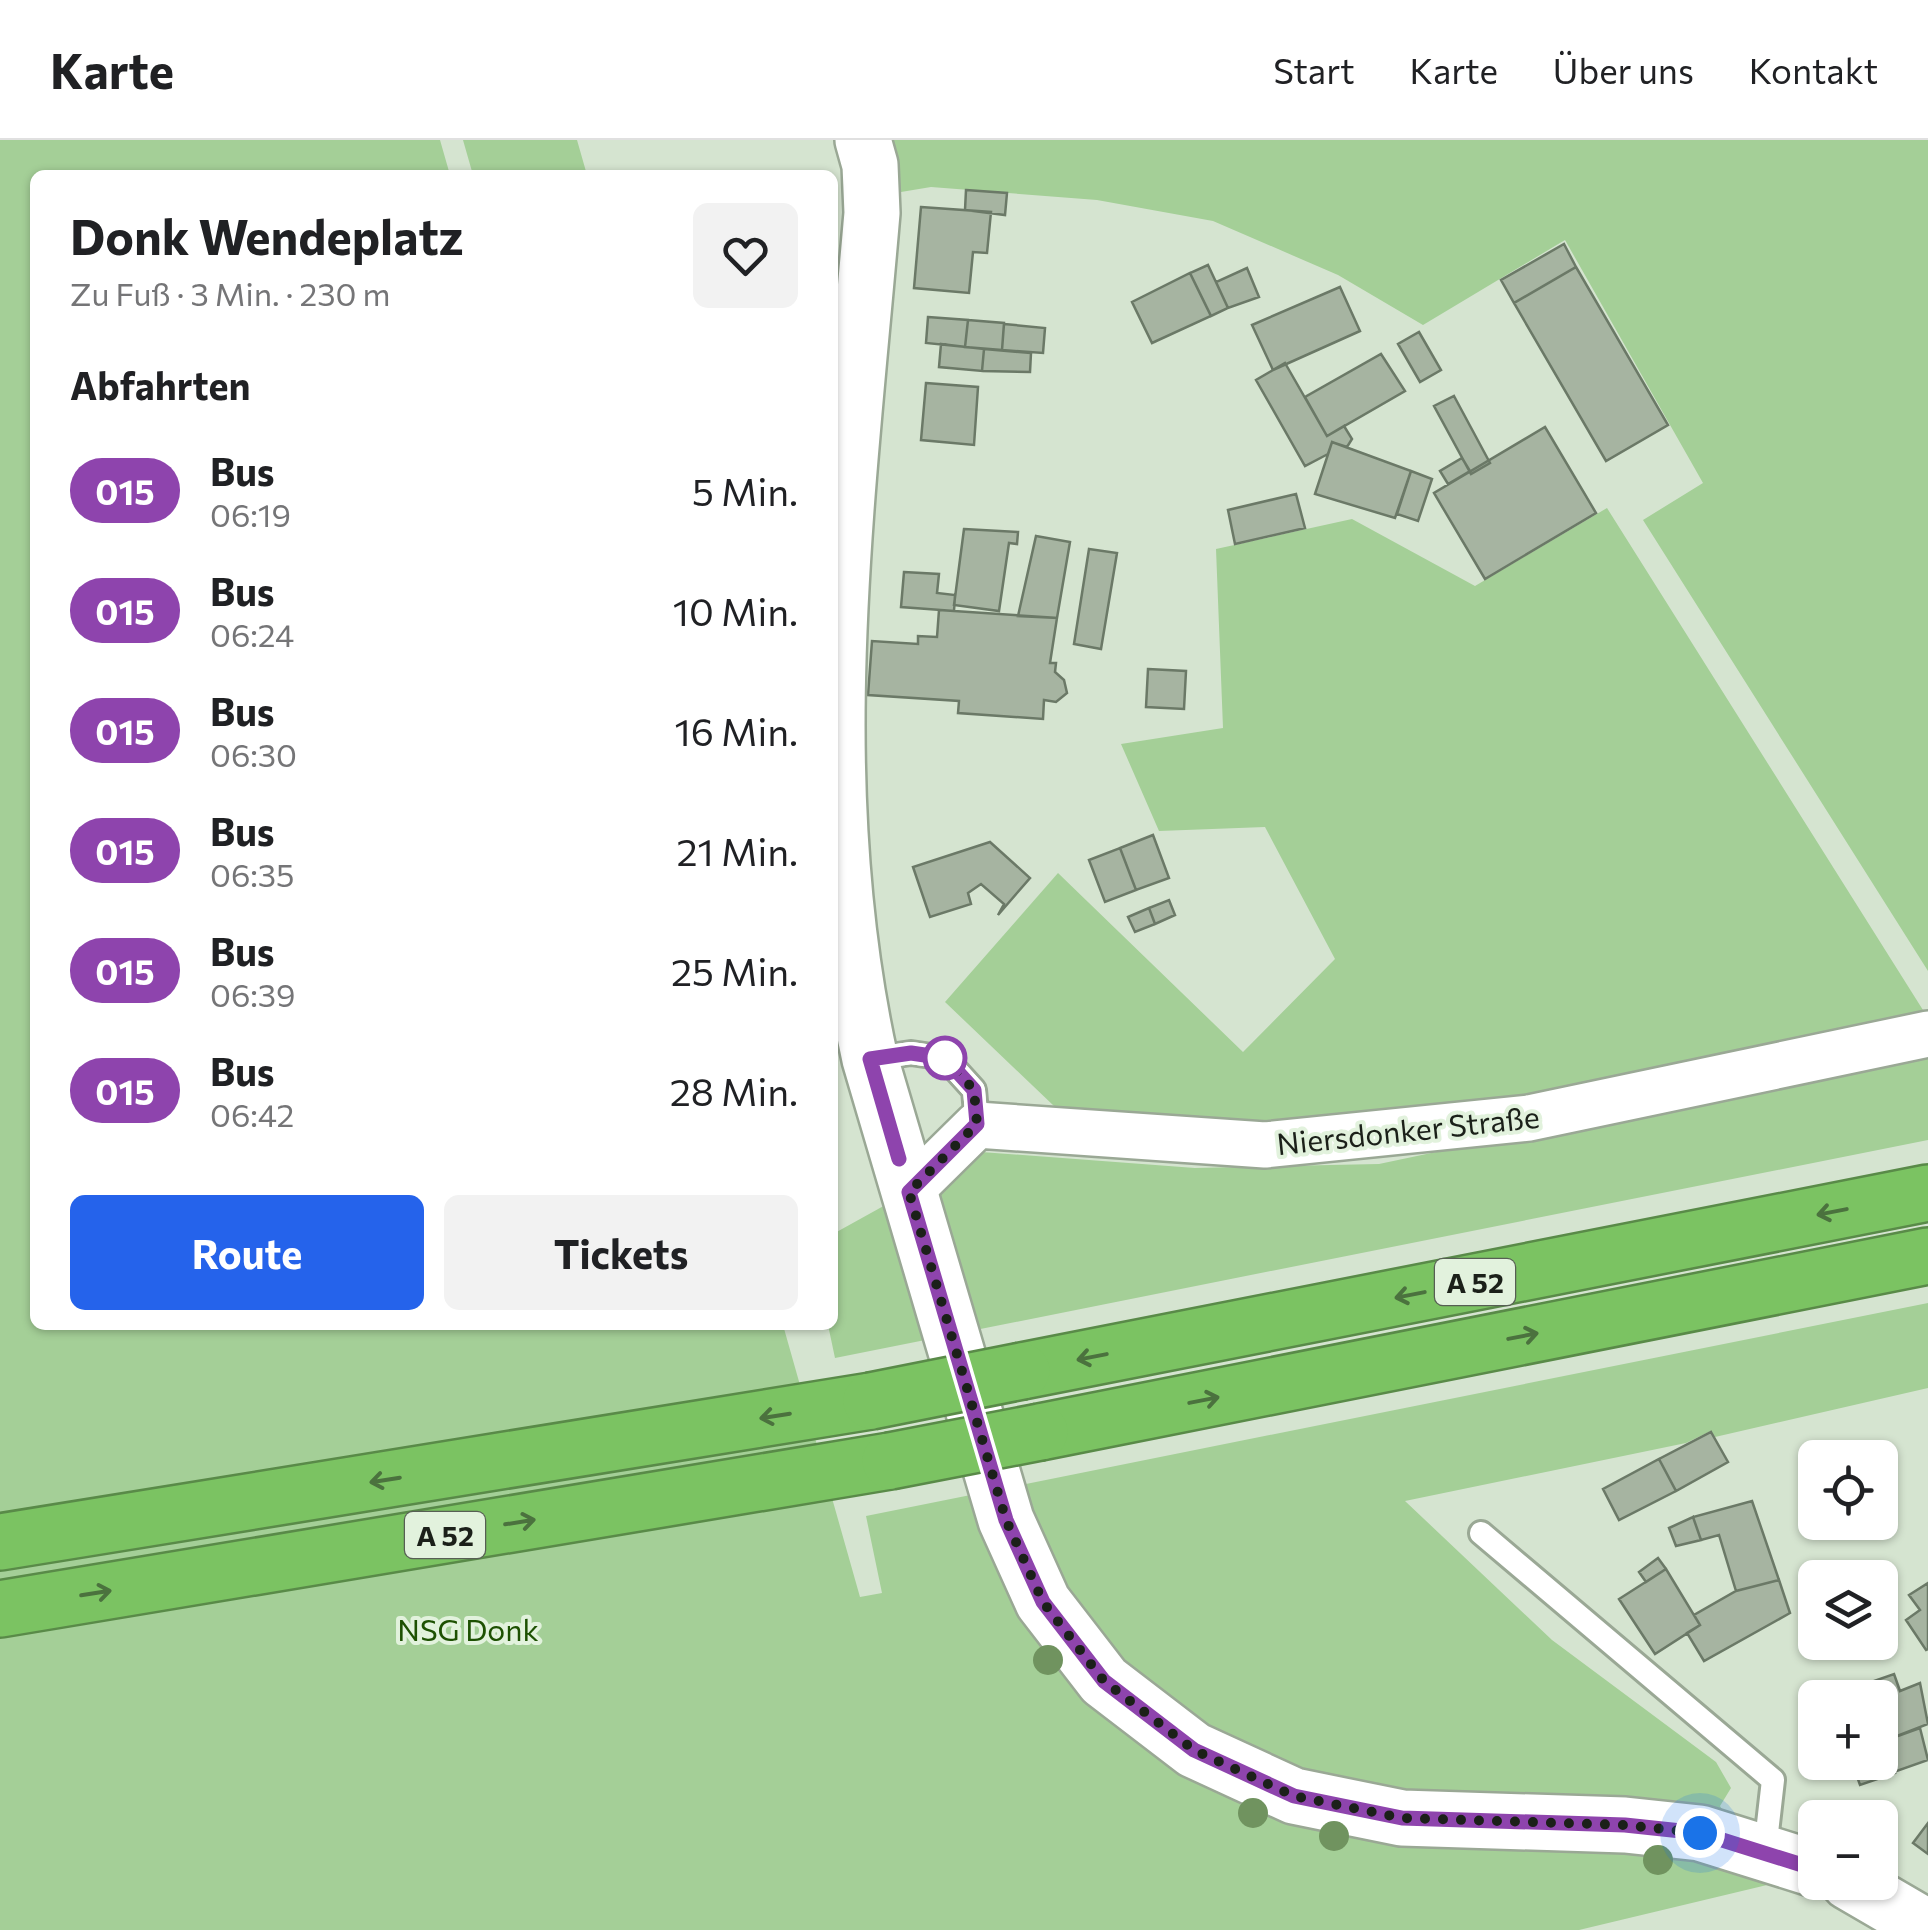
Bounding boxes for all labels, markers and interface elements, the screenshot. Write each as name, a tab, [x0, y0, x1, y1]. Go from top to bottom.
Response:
text: Karte	[50, 40, 174, 99]
text: Start	[1273, 48, 1355, 91]
text: Karte	[1410, 48, 1498, 91]
text: Über uns	[1553, 48, 1694, 91]
text: Kontakt	[1749, 48, 1878, 91]
button: heart	[693, 203, 798, 308]
text: Donk Wendeplatz	[70, 206, 463, 265]
text: Zu Fuß · 3 Min. · 230 m	[70, 273, 390, 313]
text: Abfahrten	[70, 361, 250, 408]
text: Bus	[210, 447, 275, 494]
text: 5 Min.	[692, 467, 798, 514]
text: 015	[95, 469, 155, 512]
text: 06:19	[210, 494, 291, 534]
text: Bus	[210, 567, 275, 614]
text: 10 Min.	[673, 587, 798, 634]
text: 015	[95, 589, 155, 632]
text: 06:24	[210, 614, 294, 654]
text: Bus	[210, 687, 275, 734]
text: 16 Min.	[675, 707, 798, 754]
text: 015	[95, 709, 155, 752]
text: 06:30	[210, 734, 297, 774]
text: Bus	[210, 807, 275, 854]
text: 21 Min.	[677, 827, 798, 874]
text: 015	[95, 829, 155, 872]
text: 06:35	[210, 854, 295, 894]
text: Bus	[210, 927, 275, 974]
text: 25 Min.	[671, 947, 798, 994]
text: 015	[95, 949, 155, 992]
text: 06:39	[210, 974, 296, 1014]
unlabelled marker	[924, 1037, 966, 1079]
text: Bus	[210, 1047, 275, 1094]
text: 28 Min.	[670, 1067, 798, 1114]
text: 015	[95, 1069, 155, 1112]
text: 06:42	[210, 1094, 294, 1134]
street label: Niersdonker Straße	[1275, 1097, 1541, 1161]
button: Route	[70, 1195, 424, 1310]
button: Tickets	[444, 1195, 798, 1310]
one-way arrow	[1817, 1203, 1849, 1222]
road number: A 52	[1435, 1259, 1515, 1305]
one-way arrow	[1395, 1286, 1427, 1305]
one-way arrow	[1506, 1326, 1538, 1345]
one-way arrow	[1076, 1349, 1108, 1368]
one-way arrow	[1187, 1389, 1219, 1408]
one-way arrow	[759, 1407, 791, 1426]
map controls	[1798, 1440, 1898, 1900]
button: locate	[1798, 1440, 1898, 1540]
one-way arrow	[369, 1471, 402, 1489]
road number: A 52	[405, 1512, 485, 1558]
one-way arrow	[504, 1513, 536, 1531]
button: layers	[1798, 1560, 1898, 1660]
one-way arrow	[79, 1583, 112, 1602]
park label: NSG Donk	[397, 1610, 539, 1647]
button: +	[1798, 1680, 1898, 1780]
button: −	[1798, 1800, 1898, 1900]
your location	[1675, 1808, 1725, 1858]

